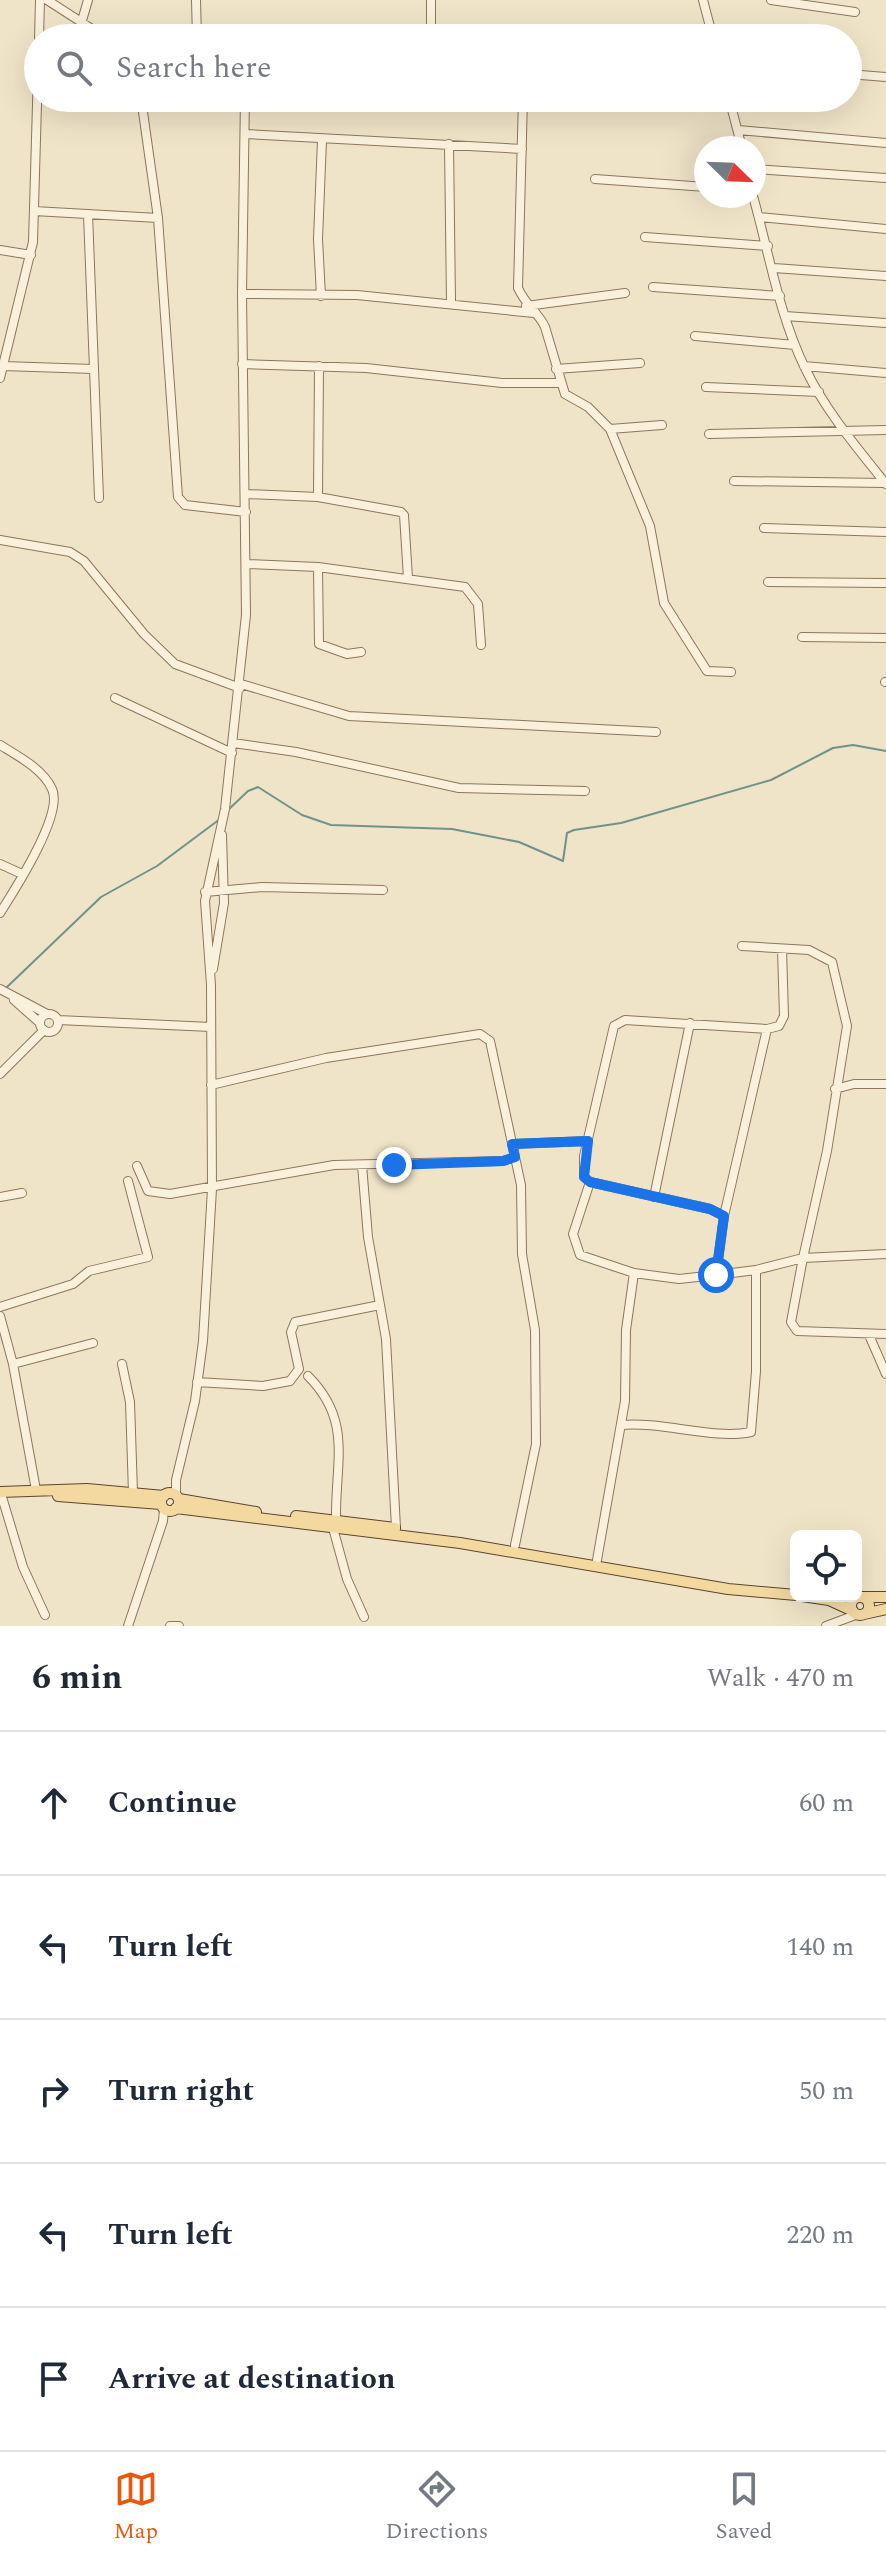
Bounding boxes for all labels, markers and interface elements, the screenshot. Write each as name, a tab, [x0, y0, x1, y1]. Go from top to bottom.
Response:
search box	[24, 24, 862, 112]
text: Search here	[116, 45, 272, 91]
icon: search	[52, 46, 96, 90]
north arrow	[694, 136, 766, 208]
route end	[376, 1147, 412, 1183]
route start	[698, 1257, 734, 1293]
map controls	[790, 1530, 862, 1602]
button: locate	[790, 1530, 862, 1602]
text: 6 min	[32, 1652, 122, 1704]
text: Walk · 470 m	[707, 1658, 854, 1698]
text: Continue	[108, 1780, 237, 1826]
icon: ahead	[32, 1781, 76, 1825]
text: 60 m	[799, 1783, 854, 1823]
text: Turn left	[108, 1924, 233, 1970]
icon: left	[32, 1925, 76, 1969]
text: 140 m	[786, 1927, 854, 1967]
text: Turn right	[108, 2068, 254, 2114]
icon: right	[32, 2069, 76, 2113]
text: 50 m	[799, 2071, 854, 2111]
text: Turn left	[108, 2212, 233, 2258]
icon: left	[32, 2213, 76, 2257]
text: 220 m	[786, 2215, 854, 2255]
text: Arrive at destination	[108, 2356, 395, 2402]
icon: arrive	[32, 2357, 76, 2401]
tab: Map	[114, 2467, 158, 2548]
tab: Directions	[386, 2467, 488, 2548]
tab: Saved	[716, 2467, 772, 2548]

